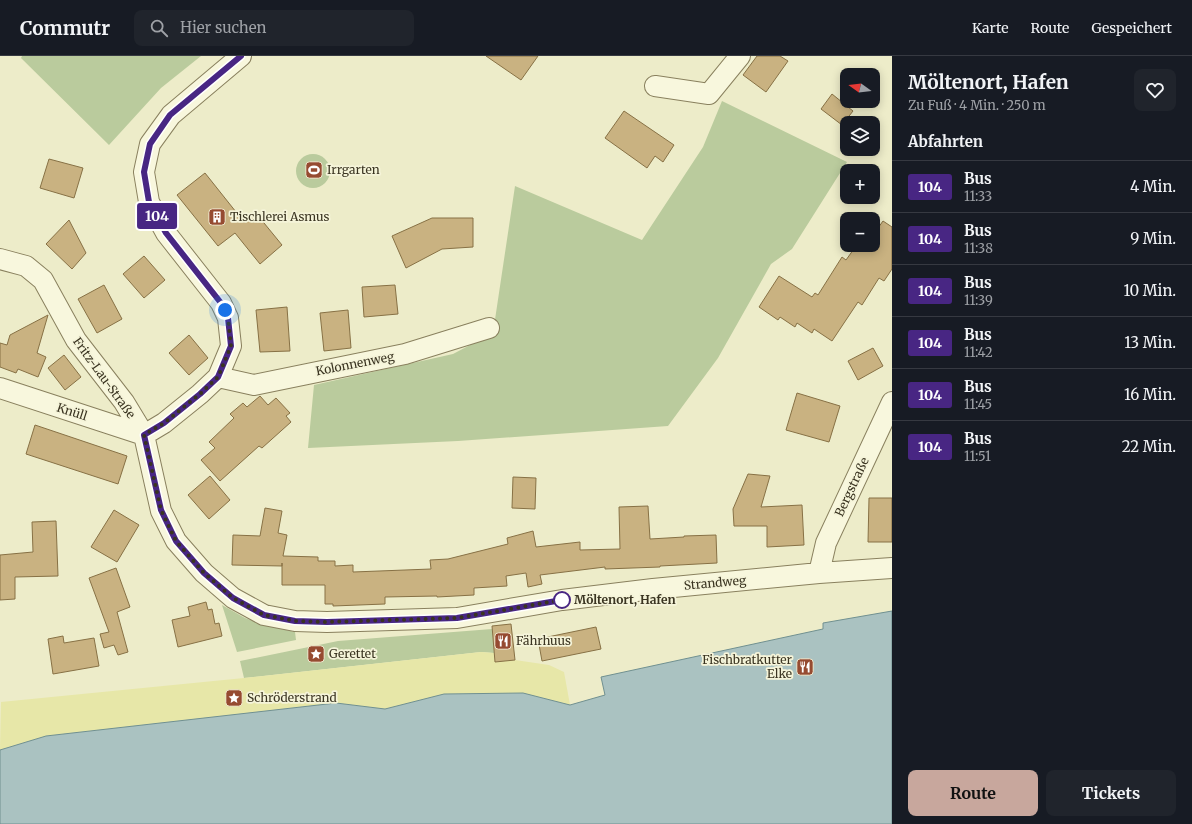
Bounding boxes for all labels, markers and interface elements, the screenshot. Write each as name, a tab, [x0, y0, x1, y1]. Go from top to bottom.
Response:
search box	[134, 10, 414, 46]
text: Commutr	[20, 16, 110, 40]
icon: search	[148, 17, 170, 39]
text: Hier suchen	[180, 18, 267, 37]
text: Karte	[972, 19, 1008, 37]
text: Route	[1030, 19, 1069, 37]
text: Gespeichert	[1091, 19, 1172, 37]
north arrow	[840, 68, 880, 108]
map controls	[840, 68, 880, 252]
button: heart	[1134, 69, 1176, 111]
text: Möltenort, Hafen	[908, 70, 1069, 94]
text: Zu Fuß · 4 Min. · 250 m	[908, 97, 1046, 114]
button: layers	[840, 116, 880, 156]
text: Abfahrten	[908, 132, 983, 151]
sports icon: Irrgarten	[304, 160, 324, 180]
place label: Irrgarten	[327, 162, 380, 177]
button: +	[840, 164, 880, 204]
text: Bus	[964, 169, 992, 188]
text: 4 Min.	[1130, 177, 1176, 196]
text: 104	[918, 178, 942, 196]
text: 11:33	[964, 188, 992, 205]
line badge: 104	[134, 203, 180, 229]
text: 104	[145, 207, 169, 225]
building icon: Tischlerei Asmus	[207, 207, 227, 227]
place label: Tischlerei Asmus	[230, 209, 329, 224]
button: −	[840, 212, 880, 252]
text: Bus	[964, 221, 992, 240]
text: 9 Min.	[1130, 229, 1176, 248]
text: 104	[918, 230, 942, 248]
text: 11:38	[964, 240, 993, 257]
text: Bus	[964, 273, 992, 292]
text: 10 Min.	[1123, 281, 1176, 300]
text: 104	[918, 282, 942, 300]
text: 11:39	[964, 292, 993, 309]
your location	[215, 300, 235, 320]
text: Bus	[964, 325, 992, 344]
text: 13 Min.	[1124, 333, 1176, 352]
street label: Fritz-Lau-Straße	[70, 334, 139, 421]
text: 104	[918, 334, 942, 352]
text: 11:42	[964, 344, 993, 361]
street label: Kolonnenweg	[314, 348, 396, 378]
text: Bus	[964, 377, 992, 396]
text: 16 Min.	[1124, 385, 1176, 404]
text: 104	[918, 386, 942, 404]
text: 11:45	[964, 396, 992, 413]
street label: Knüll	[55, 400, 90, 424]
text: Bus	[964, 429, 992, 448]
text: 22 Min.	[1122, 437, 1176, 456]
text: 104	[918, 438, 942, 456]
text: 11:51	[964, 448, 991, 465]
street label: Bergstraße	[831, 455, 872, 519]
street label: Strandweg	[683, 572, 747, 593]
marker: Möltenort, Hafen	[553, 591, 571, 609]
place label: Möltenort, Hafen	[574, 592, 676, 607]
restaurant icon: Fährhuus	[493, 631, 513, 651]
place label: Fährhuus	[516, 633, 571, 648]
place icon: Gerettet	[306, 644, 326, 664]
place label: Gerettet	[329, 646, 376, 661]
place label: Fischbratkutter Elke	[702, 652, 793, 681]
restaurant icon: Fischbratkutter Elke	[795, 657, 815, 677]
place icon: Schröderstrand	[224, 688, 244, 708]
place label: Schröderstrand	[247, 690, 337, 705]
button: Route	[908, 770, 1038, 816]
button: Tickets	[1046, 770, 1176, 816]

